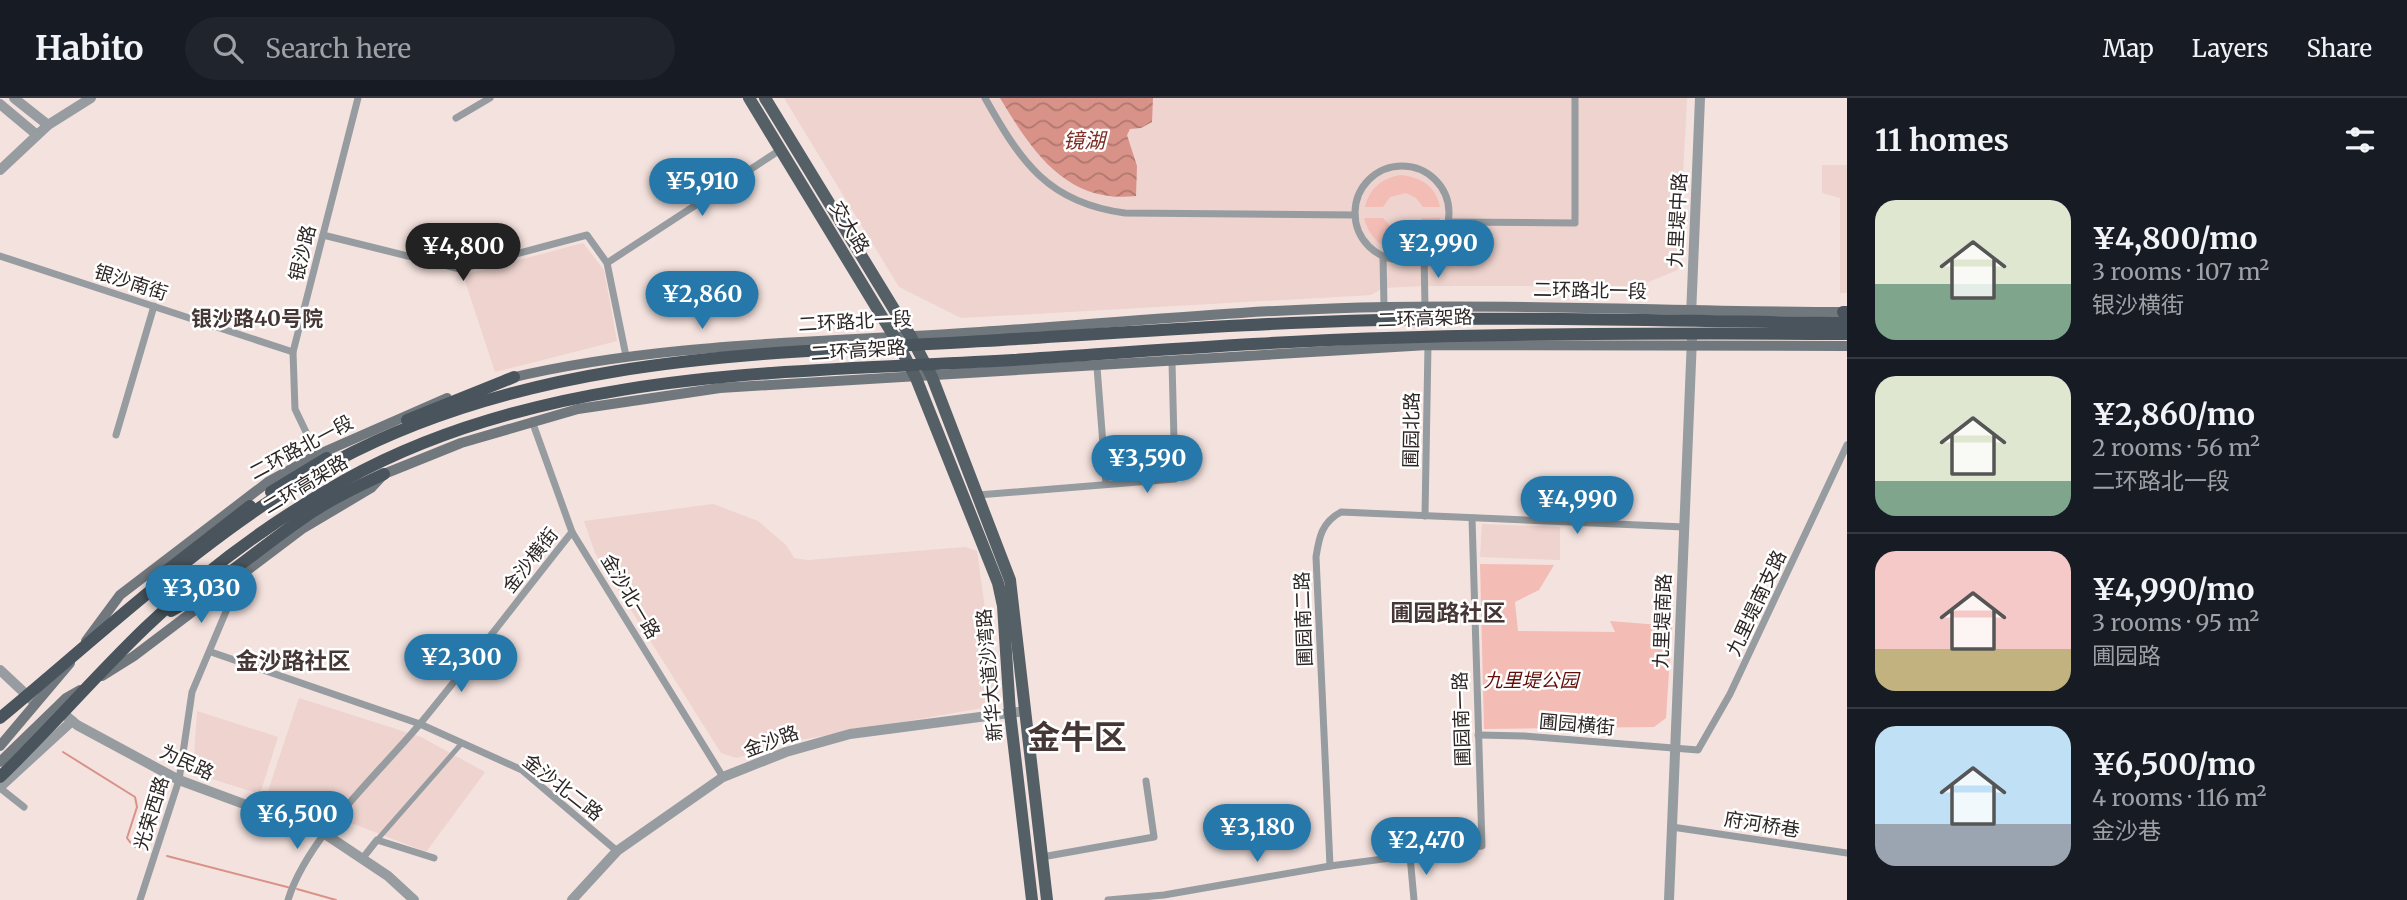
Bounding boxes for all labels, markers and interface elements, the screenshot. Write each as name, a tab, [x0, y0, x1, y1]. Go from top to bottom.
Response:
search box	[185, 17, 675, 80]
text: Habito	[35, 28, 143, 69]
icon: search	[209, 29, 247, 67]
text: Search here	[265, 32, 411, 65]
text: Map	[2103, 33, 2154, 64]
text: Layers	[2192, 33, 2268, 64]
text: Share	[2306, 33, 2372, 64]
text: 11 homes	[1875, 121, 2009, 159]
icon: filters	[2341, 121, 2379, 159]
water label: 镜湖	[1063, 127, 1108, 154]
pin: ¥5,910	[645, 158, 759, 218]
text: ¥5,910	[665, 166, 739, 195]
street label: 九里堤中路	[1663, 172, 1691, 268]
street label: 交大路	[825, 196, 875, 258]
text: ¥4,800/mo	[2092, 219, 2257, 257]
pin: ¥2,990	[1381, 220, 1495, 280]
street label: 银沙路	[283, 222, 321, 284]
pin: ¥4,800	[406, 223, 520, 283]
text: ¥2,990	[1398, 228, 1478, 257]
icon: home	[1931, 228, 2015, 312]
text: ¥4,800	[422, 231, 504, 260]
text: 3 rooms · 107 m²	[2092, 257, 2269, 286]
street label: 银沙南街	[91, 259, 171, 305]
pin: ¥2,860	[645, 272, 759, 331]
street label: 二环路北一段	[1533, 277, 1647, 303]
text: ¥2,860	[662, 279, 743, 308]
text: 银沙横街	[2092, 290, 2184, 319]
street label: 二环高架路	[1377, 304, 1473, 332]
district label: 银沙路40号院	[191, 305, 323, 332]
street label: 二环路北一段	[797, 306, 913, 336]
street label: 二环高架路	[810, 335, 906, 365]
street label: 圃园北路	[1398, 392, 1424, 468]
text: ¥2,860/mo	[2092, 395, 2255, 433]
icon: home	[1931, 404, 2015, 488]
street label: 二环路北一段	[245, 410, 357, 484]
text: 2 rooms · 56 m²	[2092, 433, 2260, 462]
pin: ¥3,590	[1090, 436, 1204, 495]
text: ¥3,590	[1108, 443, 1186, 472]
street label: 二环高架路	[258, 449, 352, 519]
text: 二环路北一段	[2092, 466, 2230, 495]
pin: ¥4,990	[1520, 476, 1634, 536]
text: ¥4,990	[1537, 484, 1617, 513]
street label: 金沙横街	[497, 523, 563, 597]
street label: 九里堤南支路	[1721, 546, 1791, 660]
street label: 金沙北一路	[596, 549, 666, 643]
pin: ¥3,030	[144, 566, 258, 625]
text: ¥4,990/mo	[2092, 570, 2254, 608]
street label: 圃园南二路	[1289, 571, 1317, 667]
text: ¥3,030	[162, 573, 240, 602]
street label: 九里堤南路	[1648, 573, 1676, 669]
icon: home	[1931, 579, 2015, 663]
district label: 圃园路社区	[1391, 598, 1506, 627]
street label: 新华大道沙湾路	[971, 608, 1007, 742]
text: 3 rooms · 95 m²	[2092, 608, 2259, 637]
pin: ¥2,300	[404, 634, 518, 694]
text: 圃园路	[2092, 641, 2161, 670]
text: ¥2,300	[420, 642, 502, 671]
district label: 金沙路社区	[236, 646, 351, 675]
park label: 九里堤公园	[1483, 668, 1581, 692]
street label: 圃园南一路	[1447, 671, 1475, 767]
street label: 圃园横街	[1538, 709, 1616, 739]
district label: 金牛区	[1028, 717, 1127, 758]
street label: 金沙路	[740, 720, 802, 762]
street label: 为民路	[156, 739, 218, 785]
text: ¥6,500/mo	[2092, 745, 2255, 783]
street label: 金沙北二路	[518, 748, 608, 826]
icon: home	[1931, 754, 2015, 838]
street label: 光荣西路	[128, 773, 174, 853]
text: 4 rooms · 116 m²	[2092, 783, 2267, 812]
pin: ¥6,500	[240, 792, 354, 851]
text: ¥6,500	[256, 799, 338, 828]
pin: ¥3,180	[1200, 804, 1314, 864]
street label: 府河桥巷	[1723, 806, 1801, 842]
text: ¥3,180	[1219, 812, 1295, 841]
text: 金沙巷	[2092, 816, 2161, 845]
pin: ¥2,470	[1369, 818, 1483, 877]
text: ¥2,470	[1387, 825, 1465, 854]

